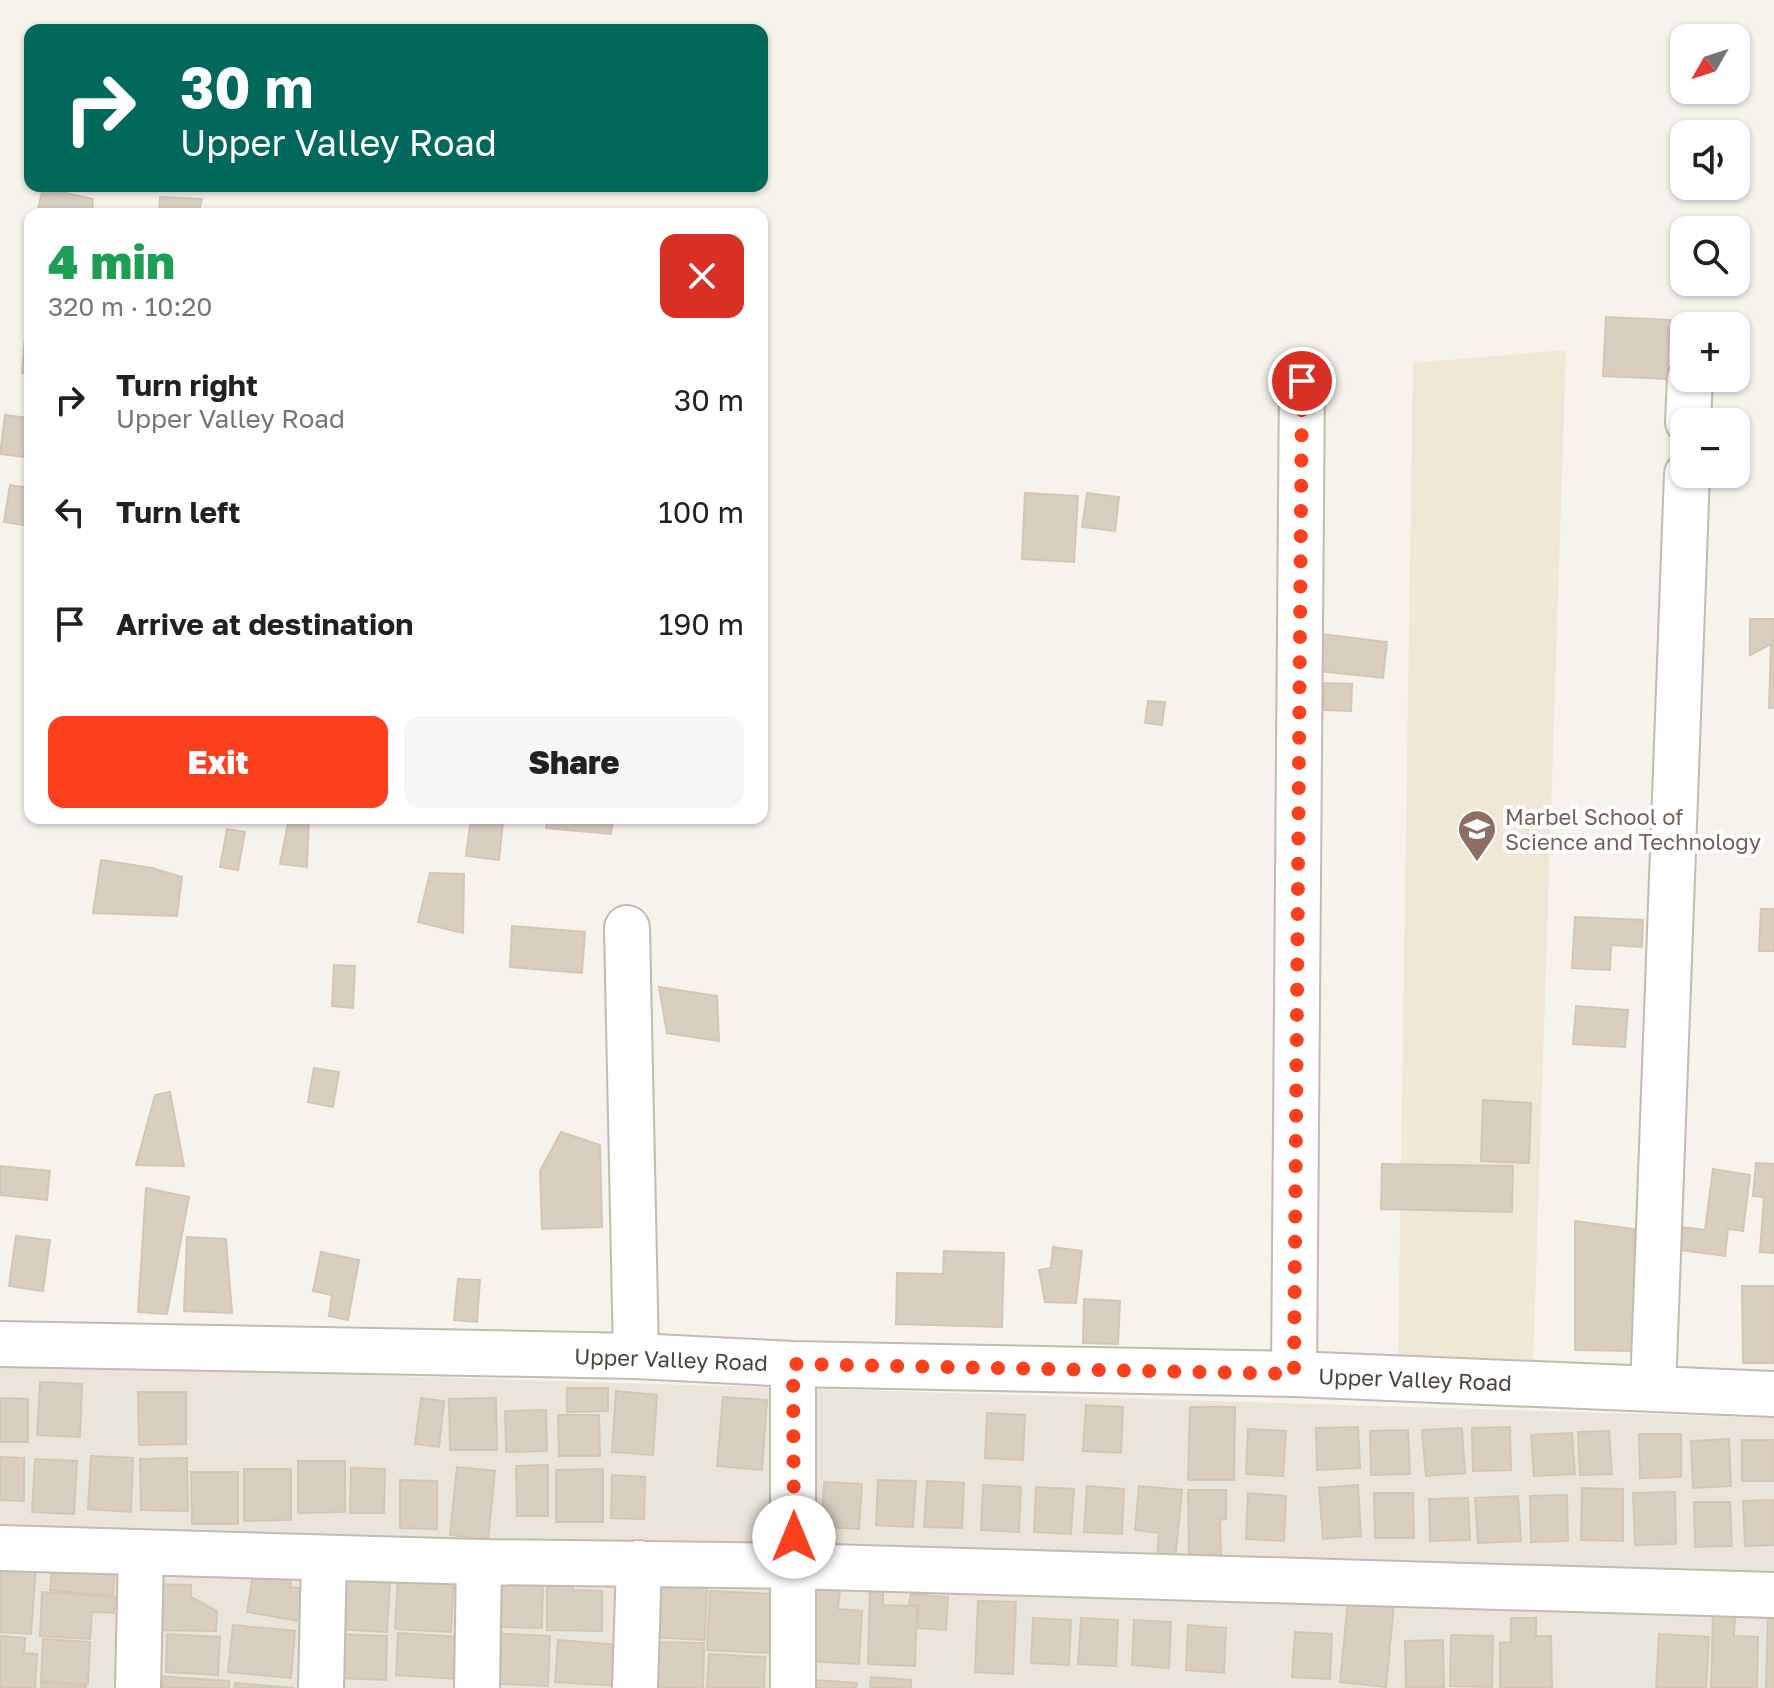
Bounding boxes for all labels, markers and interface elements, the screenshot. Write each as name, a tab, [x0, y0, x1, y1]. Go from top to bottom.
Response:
north arrow	[1670, 24, 1750, 104]
map controls	[1670, 24, 1750, 488]
text: 30 m	[180, 53, 314, 120]
icon: right	[48, 56, 152, 160]
button: sound	[1670, 120, 1750, 200]
text: Upper Valley Road	[180, 121, 497, 164]
button: search	[1670, 216, 1750, 296]
text: 4 min	[48, 232, 175, 290]
button: close	[660, 234, 744, 318]
text: 320 m · 10:20	[48, 291, 212, 322]
button: +	[1670, 312, 1750, 392]
pin	[1268, 347, 1336, 415]
icon: arrive	[1280, 359, 1324, 403]
text: Turn right	[116, 367, 258, 403]
icon: right	[48, 378, 92, 422]
text: 30 m	[674, 382, 744, 418]
text: Upper Valley Road	[116, 403, 345, 434]
button: −	[1670, 408, 1750, 488]
icon: left	[48, 490, 92, 534]
text: Turn left	[116, 494, 241, 530]
text: 100 m	[658, 494, 744, 530]
icon: arrive	[48, 602, 92, 646]
text: Arrive at destination	[116, 606, 413, 642]
text: 190 m	[659, 606, 744, 642]
button: Exit	[48, 716, 388, 808]
button: Share	[404, 716, 744, 808]
place label: Marbel School of Science and Technology	[1505, 803, 1761, 855]
school or university icon: Marbel School of Science and Technology	[1456, 808, 1498, 863]
street label: Upper Valley Road	[574, 1342, 768, 1376]
street label: Upper Valley Road	[1318, 1362, 1512, 1396]
position arrow	[752, 1495, 836, 1579]

